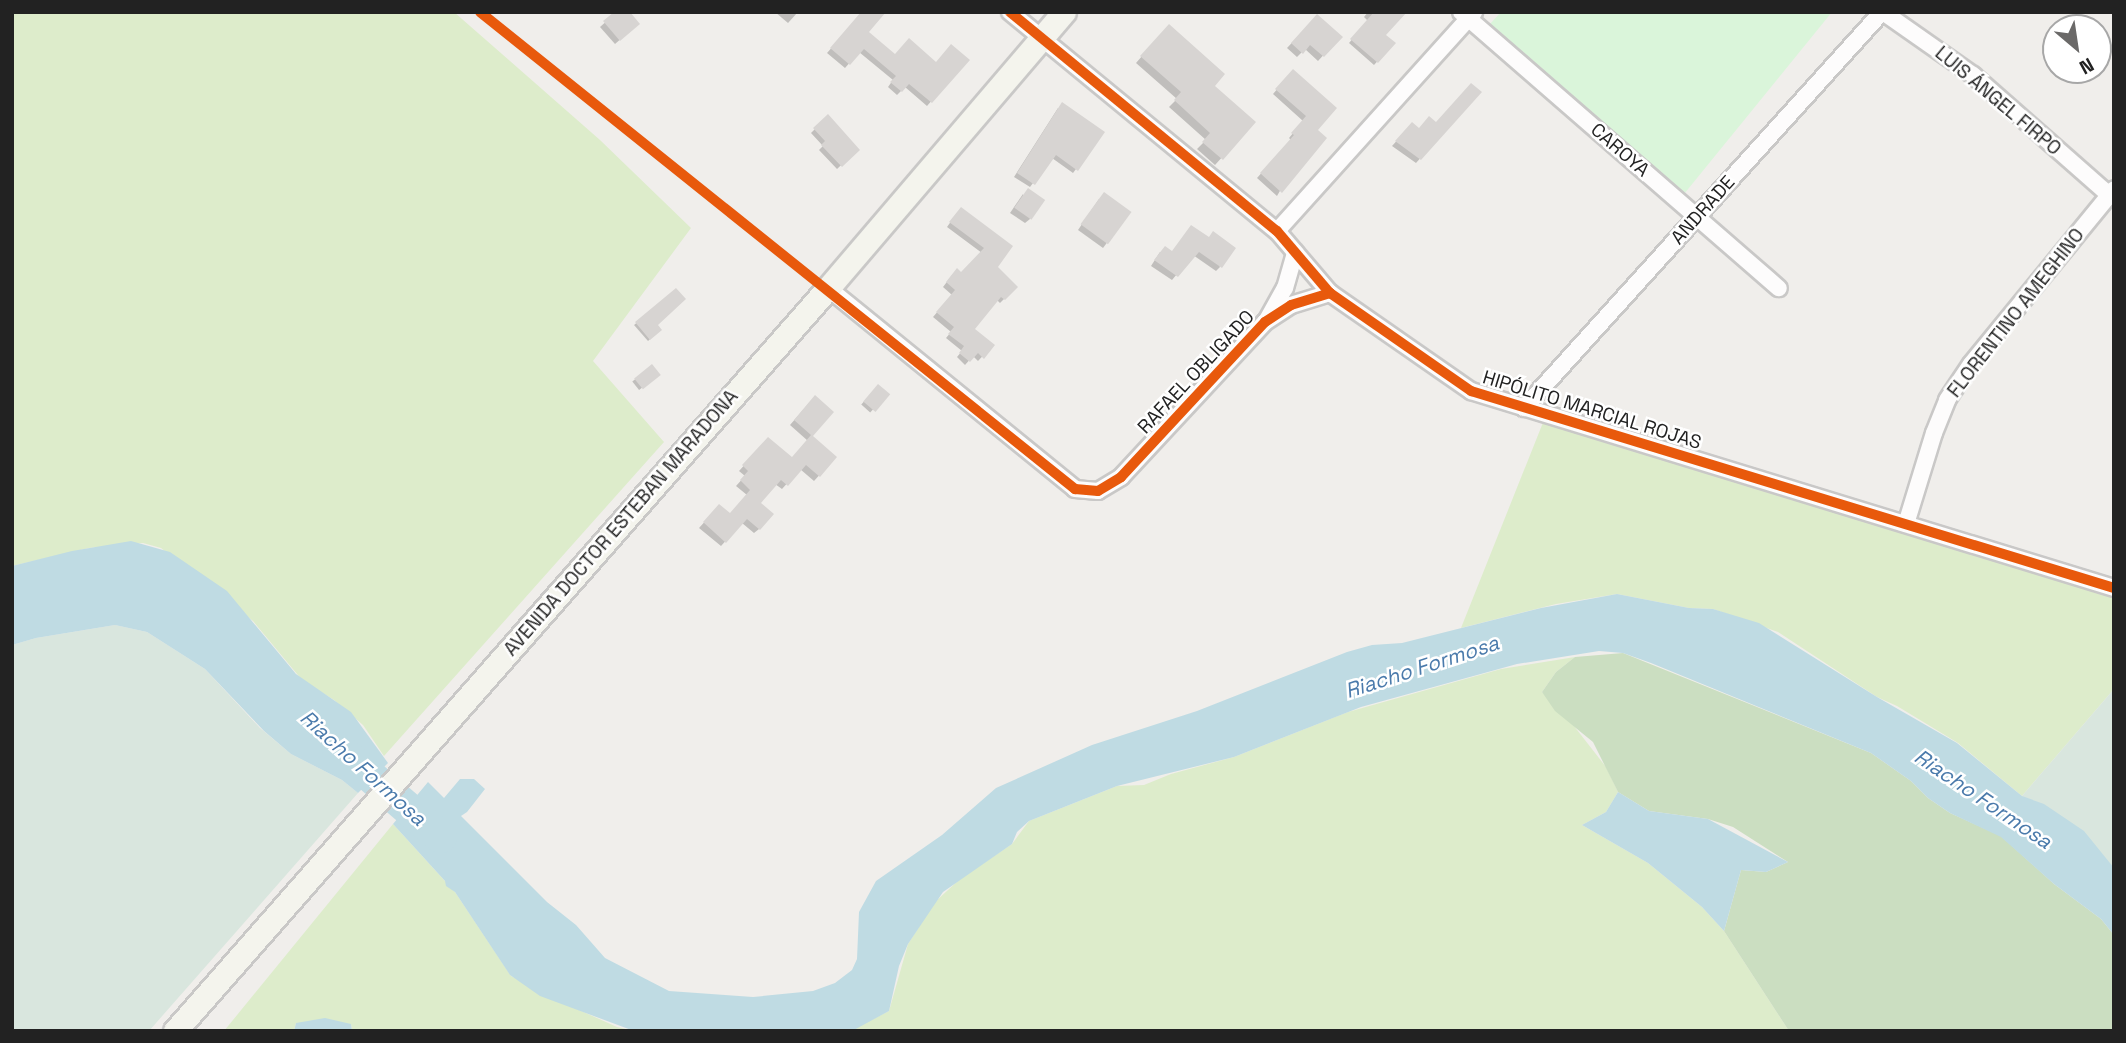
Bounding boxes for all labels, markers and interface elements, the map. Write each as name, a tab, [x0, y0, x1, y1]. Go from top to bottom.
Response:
north arrow	[2042, 14, 2112, 84]
street label: LUIS ÁNGEL FIRPO	[1930, 41, 2066, 161]
text: N	[2075, 52, 2098, 80]
street label: CAROYA	[1586, 118, 1654, 182]
street label: ANDRADE	[1666, 171, 1740, 249]
street label: FLORENTINO AMEGHINO	[1943, 224, 2089, 402]
street label: RAFAEL OBLIGADO	[1133, 305, 1259, 439]
street label: HIPÓLITO MARCIAL ROJAS	[1480, 366, 1704, 454]
street label: AVENIDA DOCTOR ESTEBAN MARADONA	[499, 385, 743, 661]
water label: Riacho Formosa	[1342, 630, 1502, 704]
water label: Riacho Formosa	[295, 705, 431, 831]
water label: Riacho Formosa	[1910, 744, 2056, 854]

